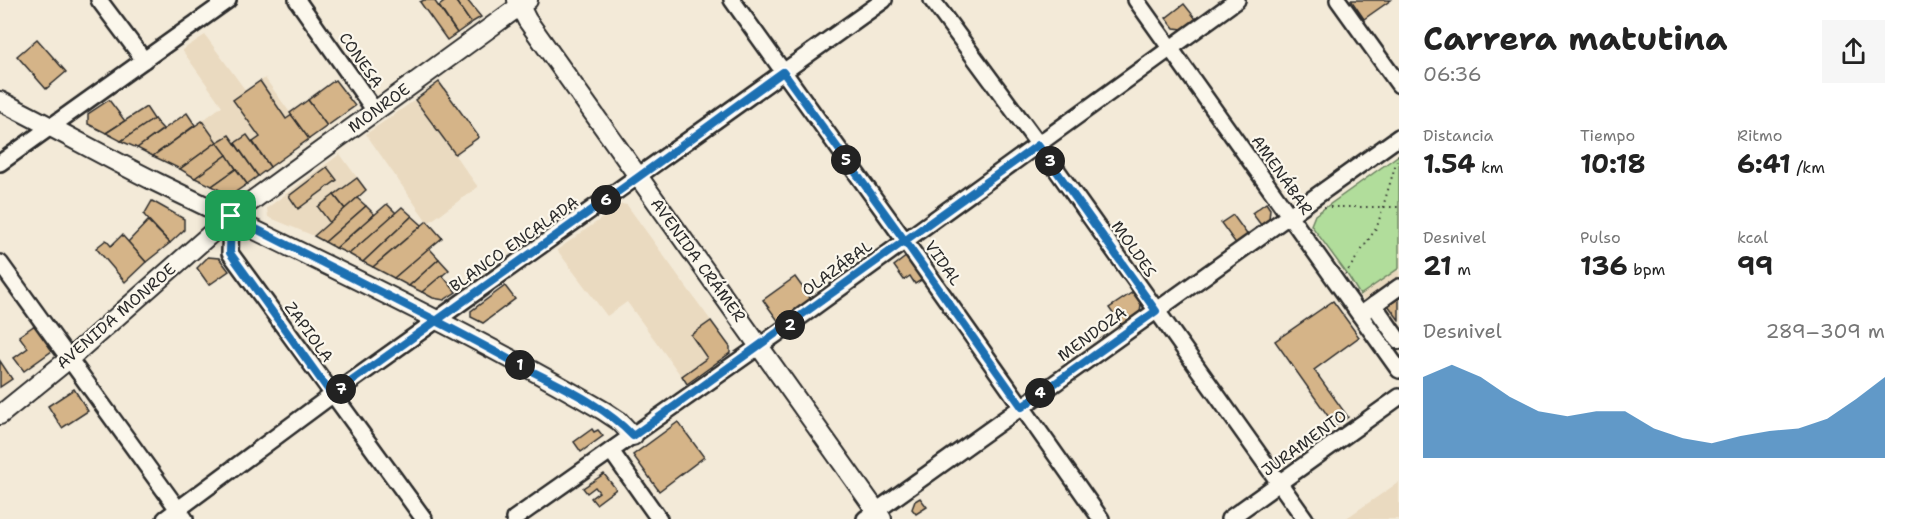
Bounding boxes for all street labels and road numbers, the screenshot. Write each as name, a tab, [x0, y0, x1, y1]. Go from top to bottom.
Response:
street label: CONESA	[334, 28, 388, 92]
street label: MONROE	[344, 79, 414, 137]
street label: AMENÁBAR	[1247, 131, 1317, 219]
street label: BLANCO ENCALADA	[445, 192, 583, 296]
street label: AVENIDA CRÁMER	[646, 194, 750, 326]
street label: MOLDES	[1107, 217, 1161, 281]
street label: OLAZÁBAL	[798, 235, 877, 301]
street label: VIDAL	[920, 236, 966, 290]
street label: AVENIDA MONROE	[52, 258, 180, 374]
street label: ZAPIOLA	[280, 298, 338, 366]
street label: MENDOZA	[1053, 302, 1131, 366]
street label: JURAMENTO	[1257, 405, 1351, 481]

